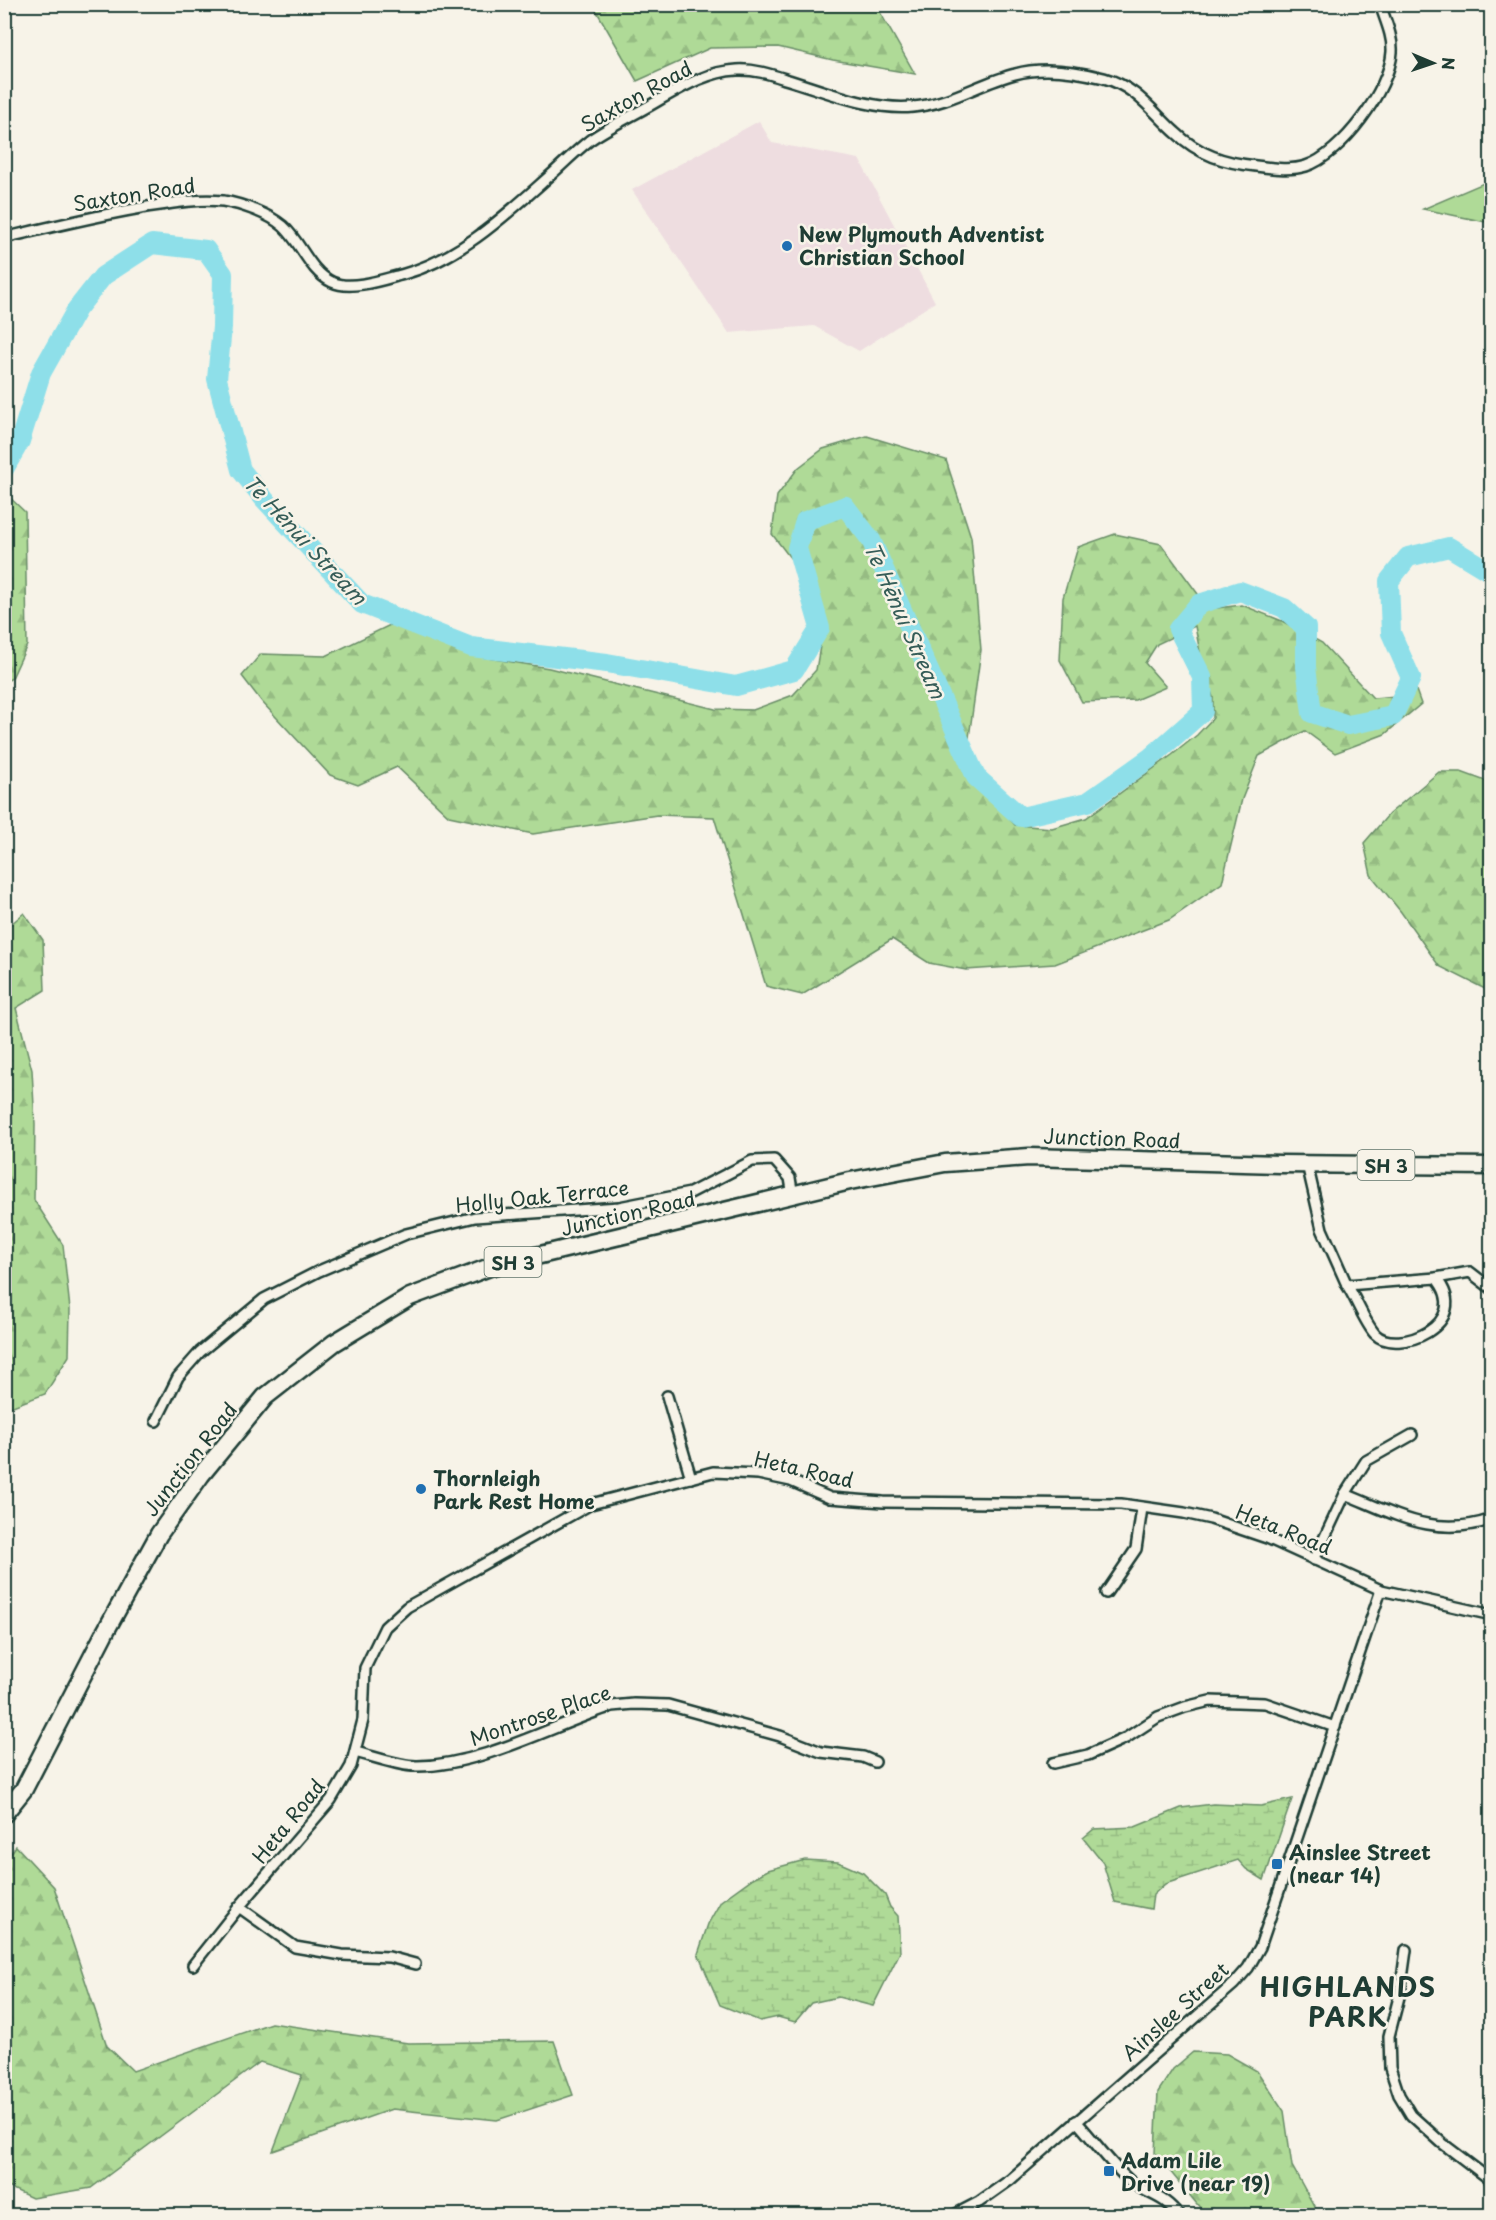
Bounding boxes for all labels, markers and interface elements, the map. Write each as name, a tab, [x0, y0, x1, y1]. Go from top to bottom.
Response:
north arrow	[1403, 33, 1463, 93]
street label: Saxton Road	[575, 53, 697, 139]
text: N	[1437, 57, 1461, 70]
street label: Saxton Road	[71, 170, 197, 218]
place label: New Plymouth Adventist Christian School	[799, 219, 1044, 272]
marker: New Plymouth Adventist Christian School	[780, 239, 794, 253]
water label: Te Hēnui Stream	[237, 467, 376, 612]
water label: Te Hēnui Stream	[857, 537, 955, 704]
street label: Junction Road	[1043, 1121, 1181, 1155]
road number: SH 3	[1358, 1150, 1414, 1180]
street label: Holly Oak Terrace	[454, 1172, 630, 1220]
street label: Junction Road	[558, 1183, 698, 1243]
road number: SH 3	[484, 1247, 542, 1277]
street label: Junction Road	[136, 1396, 244, 1522]
street label: Heta Road	[751, 1443, 857, 1495]
place label: Thornleigh Park Rest Home	[433, 1463, 595, 1516]
marker: Thornleigh Park Rest Home	[414, 1482, 428, 1496]
street label: Heta Road	[1231, 1496, 1337, 1562]
street label: Montrose Place	[465, 1677, 615, 1753]
street label: Heta Road	[245, 1772, 331, 1870]
place label: Ainslee Street (near 14)	[1289, 1837, 1431, 1890]
marker: Ainslee Street (near 14)	[1270, 1857, 1284, 1871]
street label: Ainslee Street	[1115, 1955, 1235, 2067]
district label: HIGHLANDS PARK	[1259, 1967, 1437, 2036]
place label: Adam Lile Drive (near 19)	[1121, 2145, 1271, 2198]
marker: Adam Lile Drive (near 19)	[1102, 2164, 1116, 2178]

